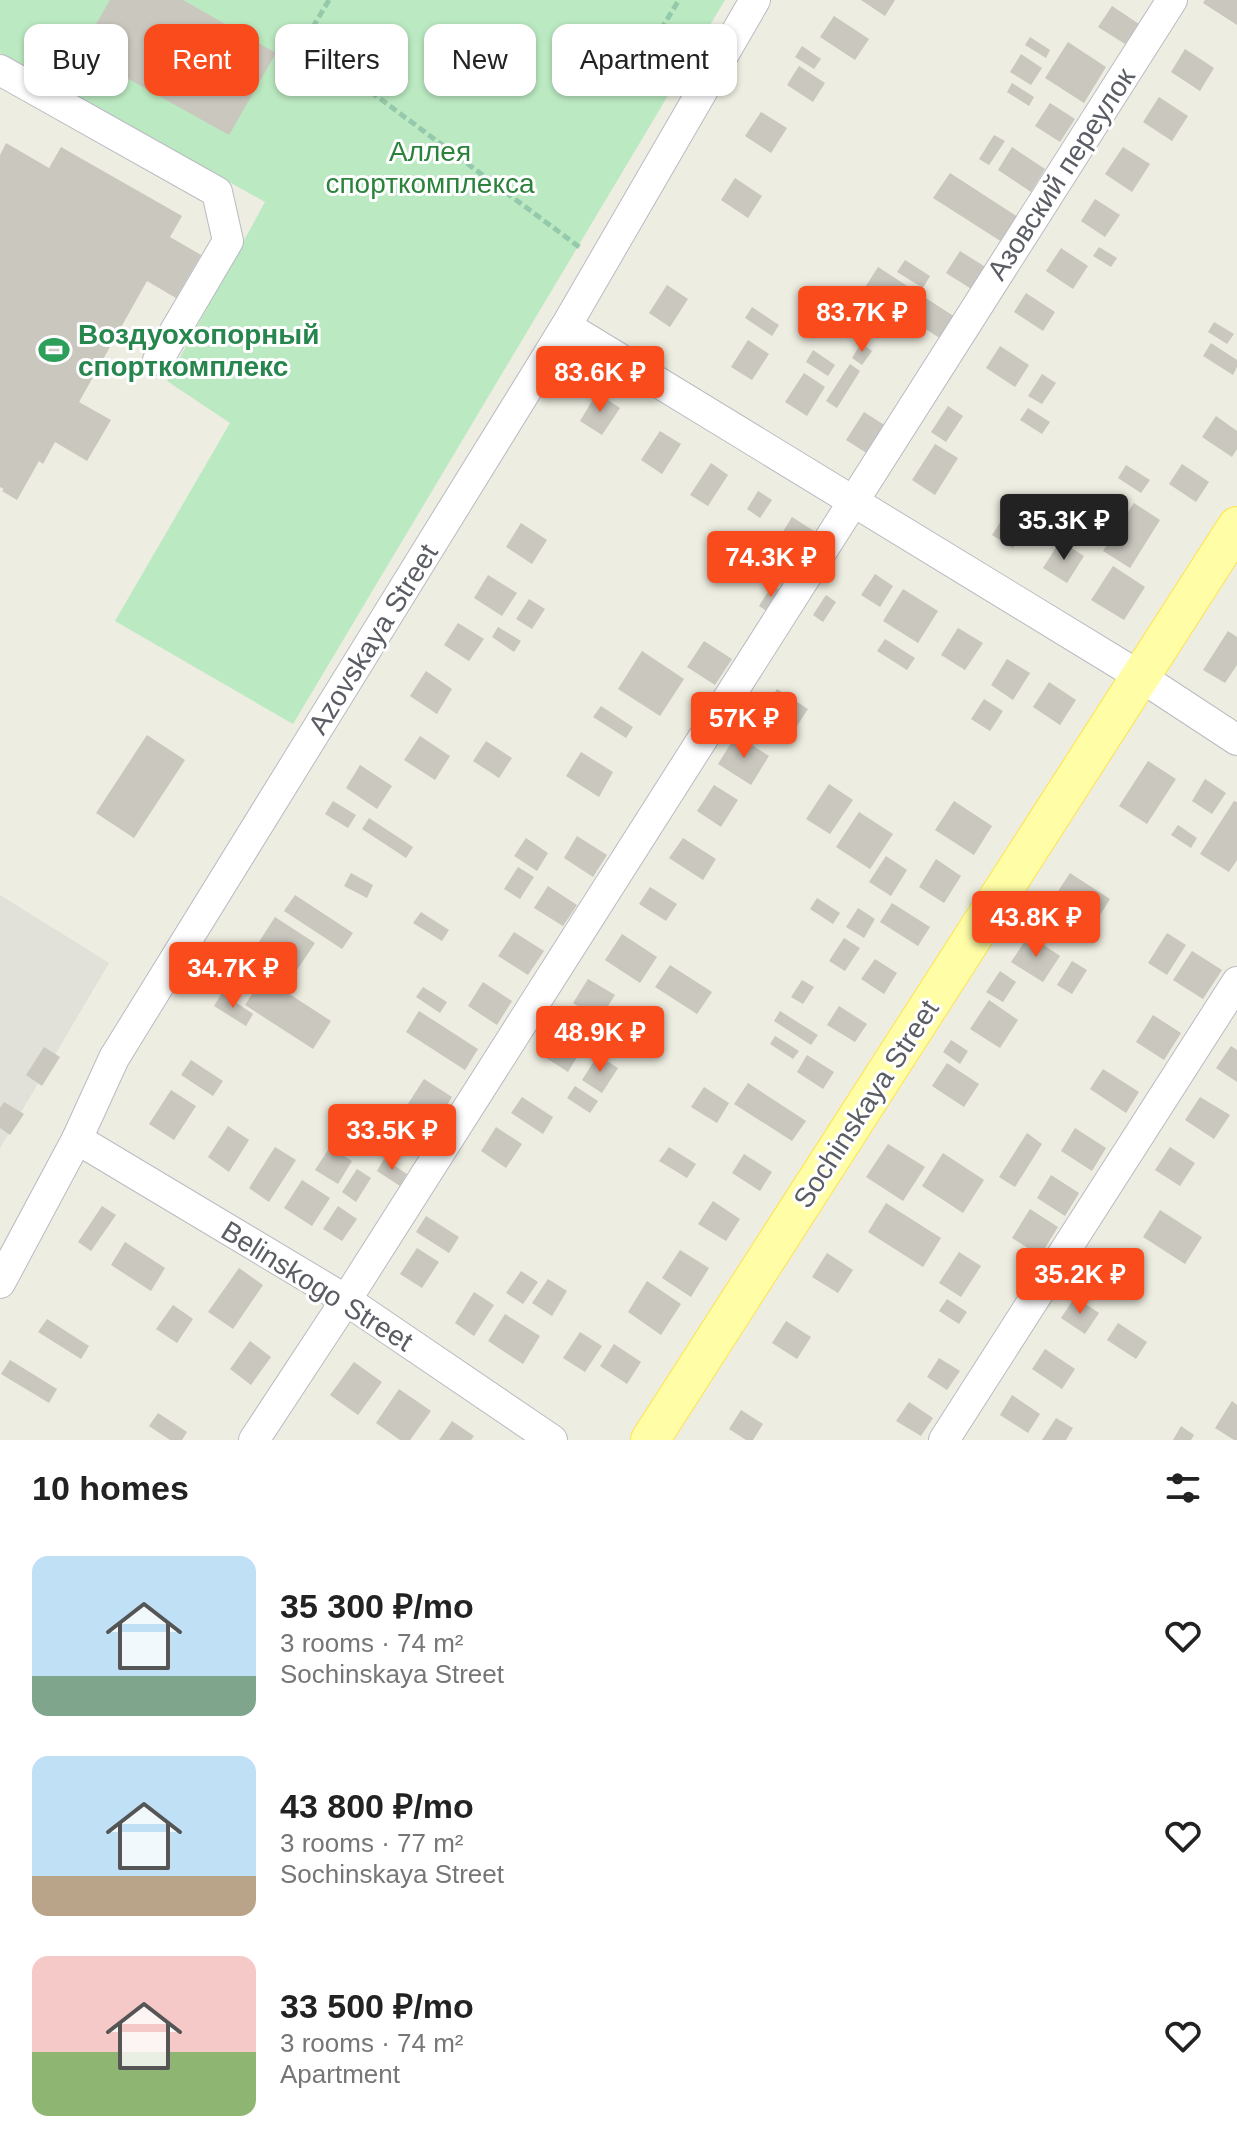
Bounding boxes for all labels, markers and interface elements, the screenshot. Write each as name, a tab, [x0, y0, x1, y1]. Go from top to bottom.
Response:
chip: Buy	[24, 24, 128, 96]
chip: Rent	[144, 24, 259, 96]
chip: Filters	[275, 24, 408, 96]
chip: New	[424, 24, 536, 96]
chip: Apartment	[552, 24, 737, 96]
street label: Азовский переулок	[981, 62, 1141, 286]
park label: Аллея спорткомплекса	[325, 136, 535, 199]
pin: 83.7K ₽	[788, 286, 936, 354]
text: 83.7K ₽	[816, 297, 908, 327]
place label: Воздуохопорный спорткомплекс	[78, 319, 319, 382]
sports icon: Воздуохопорный спорткомплекс	[37, 333, 71, 367]
pin: 83.6K ₽	[526, 346, 674, 414]
text: 83.6K ₽	[554, 357, 646, 387]
pin: 35.3K ₽	[990, 494, 1138, 562]
text: 35.3K ₽	[1018, 505, 1110, 535]
pin: 74.3K ₽	[697, 531, 845, 599]
street label: Azovskaya Street	[302, 538, 444, 740]
text: 74.3K ₽	[725, 542, 817, 572]
pin: 57K ₽	[688, 692, 800, 760]
text: 57K ₽	[709, 703, 779, 733]
pin: 43.8K ₽	[962, 891, 1110, 959]
text: 43.8K ₽	[990, 902, 1082, 932]
pin: 34.7K ₽	[159, 942, 307, 1010]
text: 34.7K ₽	[187, 953, 279, 983]
street label: Sochinskaya Street	[787, 994, 945, 1214]
pin: 48.9K ₽	[526, 1006, 674, 1074]
text: 48.9K ₽	[554, 1017, 646, 1047]
pin: 33.5K ₽	[318, 1104, 466, 1172]
text: 33.5K ₽	[346, 1115, 438, 1145]
street label: Belinskogo Street	[216, 1215, 418, 1357]
pin: 35.2K ₽	[1006, 1248, 1154, 1316]
text: 35.2K ₽	[1034, 1259, 1126, 1289]
icon: filters	[1161, 1466, 1205, 1510]
text: 10 homes	[32, 1469, 189, 1507]
text: 35 300 ₽/mo	[280, 1587, 474, 1625]
icon: home	[96, 1588, 192, 1684]
icon: heart	[1161, 1614, 1205, 1658]
text: 3 rooms · 74 m²	[280, 1628, 464, 1658]
text: Sochinskaya Street	[280, 1659, 504, 1689]
text: 43 800 ₽/mo	[280, 1787, 474, 1825]
icon: home	[96, 1788, 192, 1884]
icon: heart	[1161, 1814, 1205, 1858]
text: 3 rooms · 77 m²	[280, 1828, 464, 1858]
text: Sochinskaya Street	[280, 1859, 504, 1889]
text: 33 500 ₽/mo	[280, 1987, 474, 2025]
icon: home	[96, 1988, 192, 2084]
icon: heart	[1161, 2014, 1205, 2058]
text: 3 rooms · 74 m²	[280, 2028, 464, 2058]
text: Apartment	[280, 2059, 400, 2089]

